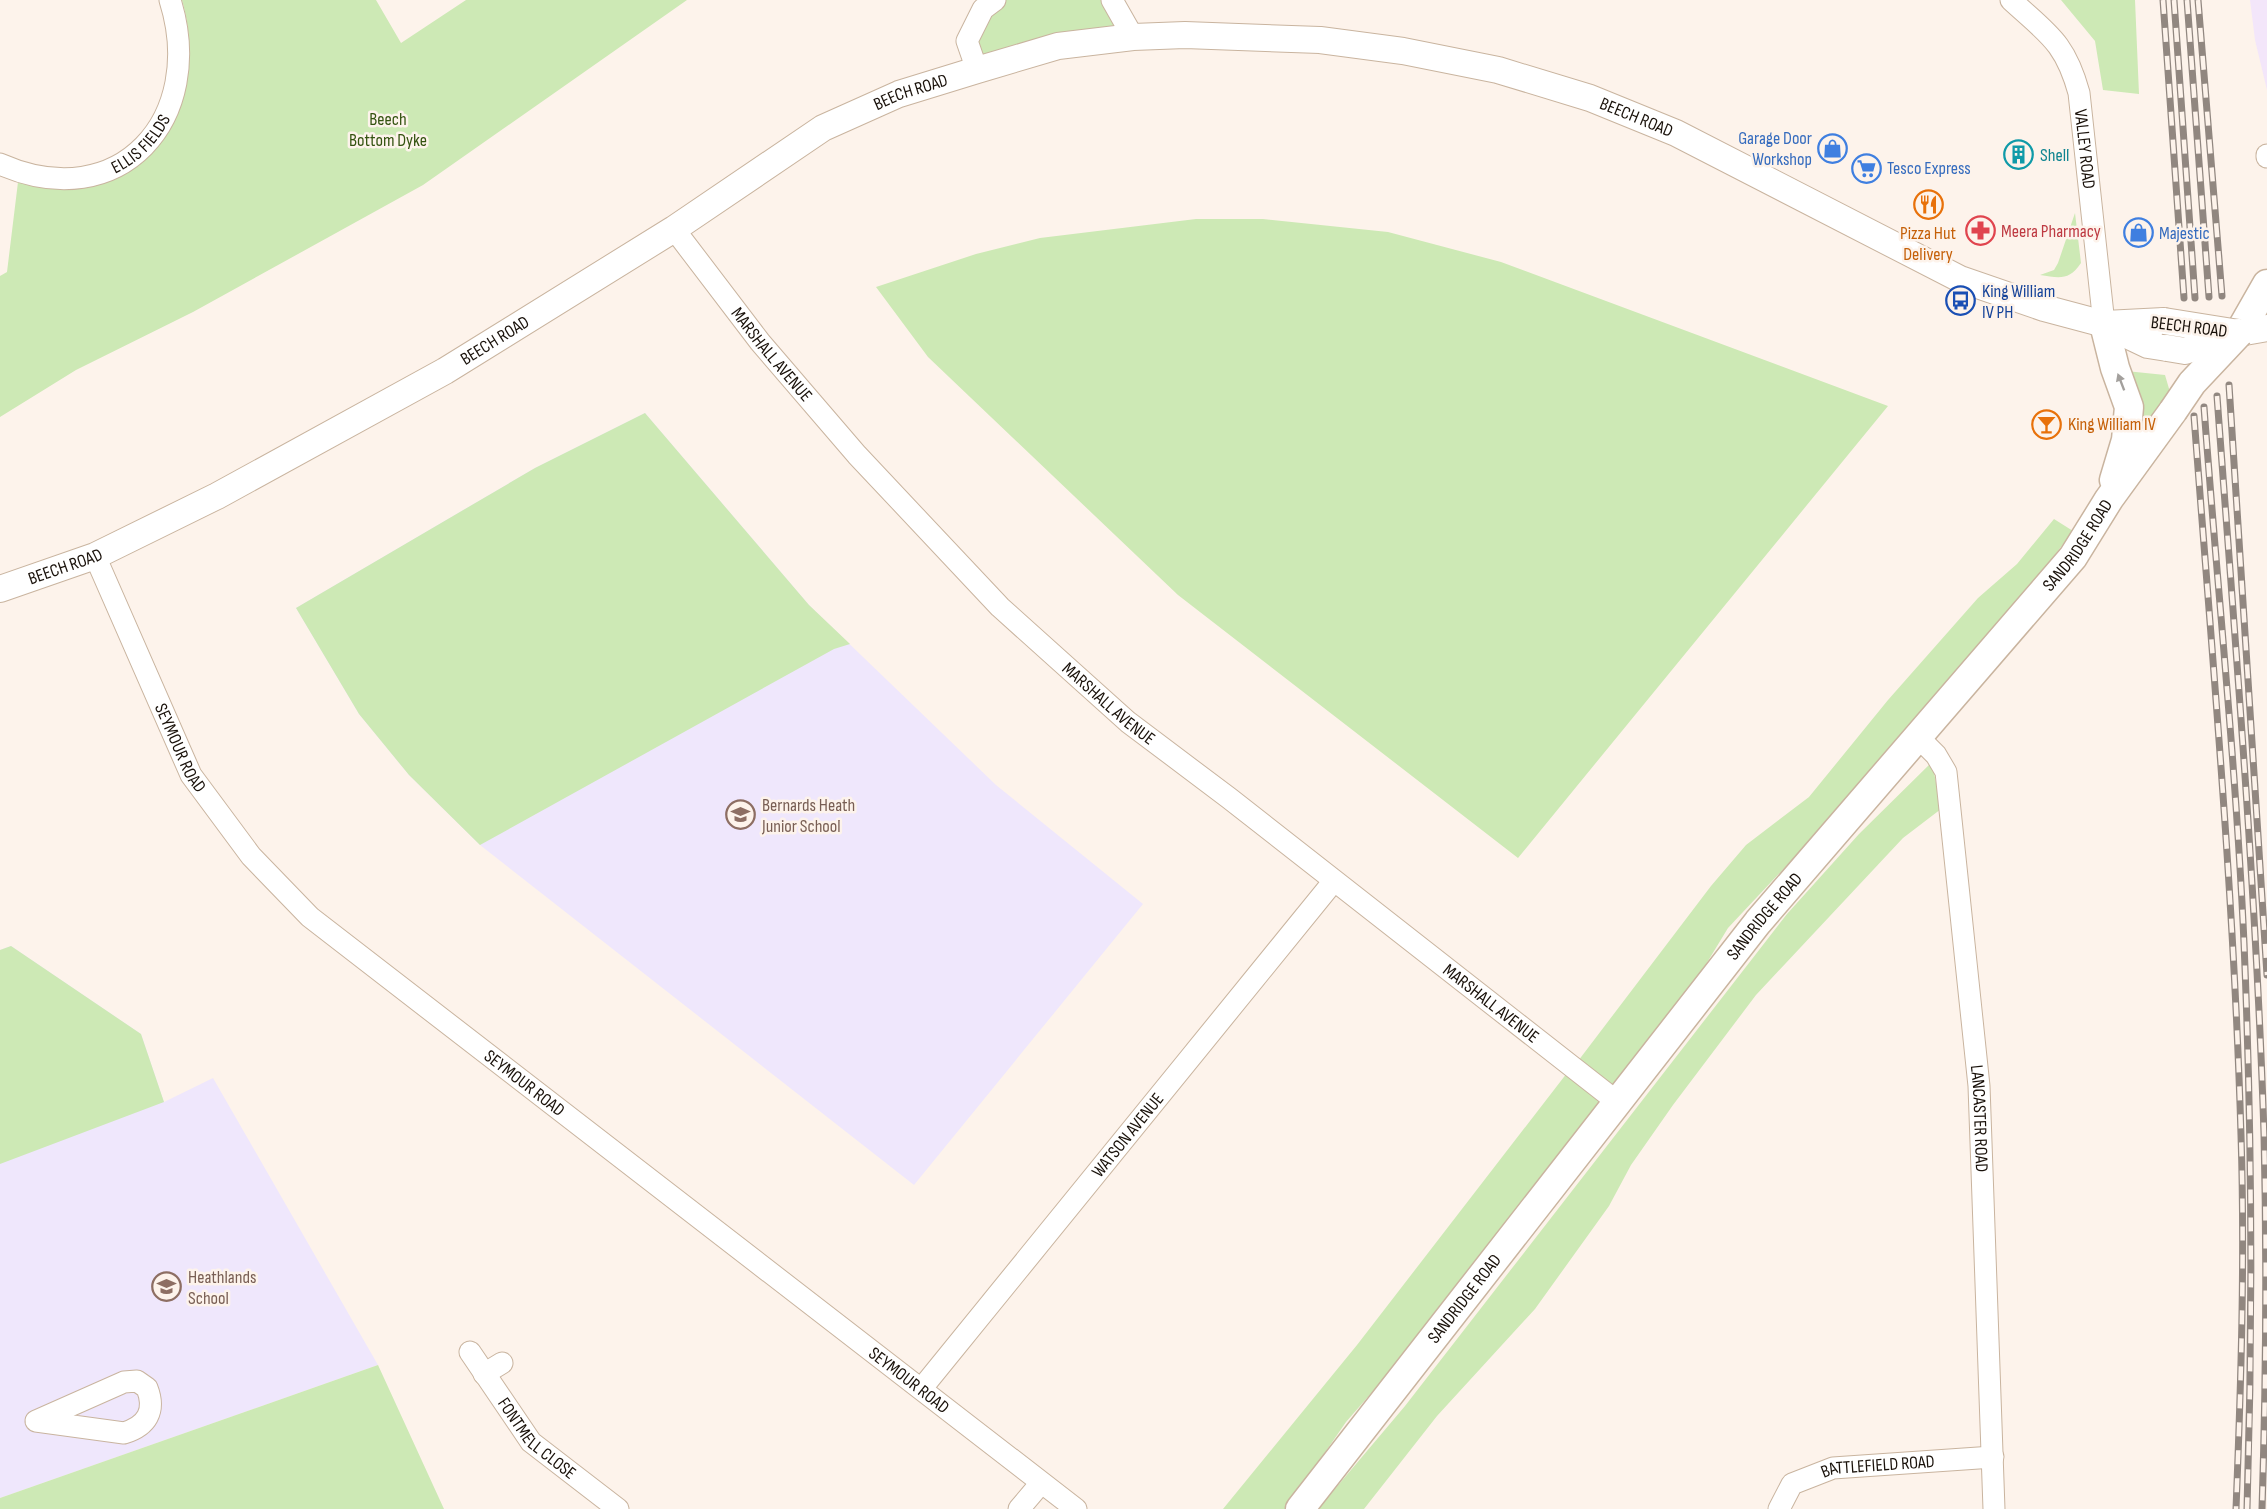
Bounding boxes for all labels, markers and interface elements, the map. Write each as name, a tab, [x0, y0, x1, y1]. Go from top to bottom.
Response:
street label: BEECH ROAD	[870, 69, 950, 115]
street label: BEECH ROAD	[1597, 93, 1676, 141]
street label: VALLEY ROAD	[2070, 108, 2100, 190]
park label: Beech Bottom Dyke	[349, 109, 427, 151]
street label: ELLIS FIELDS	[108, 110, 175, 178]
place label: Garage Door Workshop	[1738, 128, 1812, 170]
shop icon: Garage Door Workshop	[1817, 132, 1849, 164]
building icon: Shell	[2003, 139, 2035, 171]
place label: Shell	[2040, 145, 2069, 166]
supermarket icon: Tesco Express	[1850, 152, 1882, 184]
place label: Tesco Express	[1887, 158, 1971, 179]
restaurant icon: Pizza Hut Delivery	[1912, 188, 1944, 220]
pharmacy icon: Meera Pharmacy	[1964, 215, 1996, 247]
shop icon: Majestic	[2122, 217, 2154, 249]
place label: Meera Pharmacy	[2001, 221, 2101, 242]
place label: Pizza Hut Delivery	[1900, 223, 1956, 265]
place label: Majestic	[2159, 223, 2210, 244]
place label: King William IV PH	[1982, 281, 2055, 323]
bus stop icon: King William IV PH	[1945, 285, 1977, 317]
street label: MARSHALL AVENUE	[727, 303, 817, 406]
street label: BEECH ROAD	[456, 311, 533, 369]
street label: BEECH ROAD	[2150, 312, 2228, 342]
one-way arrow	[2116, 373, 2125, 391]
bar icon: King William IV	[2031, 408, 2063, 440]
place label: King William IV	[2068, 414, 2156, 435]
street label: SANDRIDGE ROAD	[2038, 495, 2117, 595]
street label: BEECH ROAD	[25, 544, 106, 589]
street label: MARSHALL AVENUE	[1058, 658, 1159, 749]
street label: SEYMOUR ROAD	[150, 700, 211, 796]
place label: Bernards Heath Junior School	[761, 795, 855, 837]
school or university icon: Bernards Heath Junior School	[725, 799, 757, 831]
street label: SANDRIDGE ROAD	[1722, 868, 1807, 964]
street label: MARSHALL AVENUE	[1439, 959, 1543, 1047]
street label: SEYMOUR ROAD	[480, 1045, 569, 1120]
street label: LANCASTER ROAD	[1966, 1064, 1993, 1172]
street label: WATSON AVENUE	[1087, 1089, 1168, 1181]
street label: SANDRIDGE ROAD	[1423, 1250, 1506, 1347]
place label: Heathlands School	[188, 1267, 256, 1309]
school or university icon: Heathlands School	[151, 1271, 183, 1303]
street label: SEYMOUR ROAD	[865, 1342, 954, 1418]
street label: FONTMELL CLOSE	[493, 1393, 580, 1483]
street label: BATTLEFIELD ROAD	[1818, 1451, 1935, 1482]

